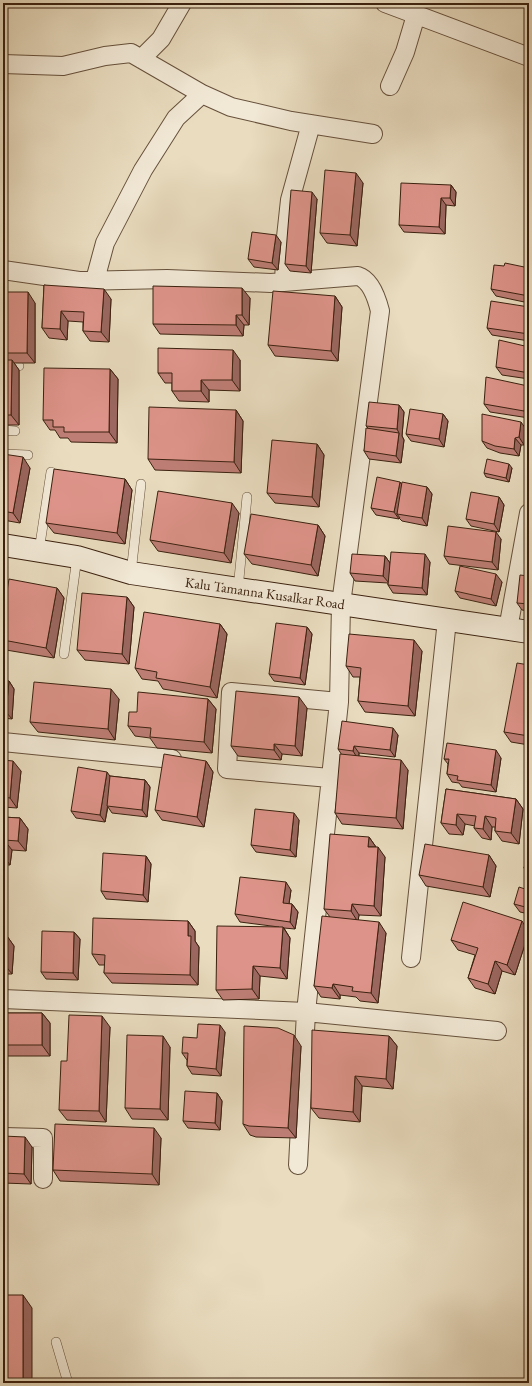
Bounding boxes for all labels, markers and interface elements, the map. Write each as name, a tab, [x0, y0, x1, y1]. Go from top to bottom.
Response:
street label: Kalu Tamanna Kusalkar Road	[184, 573, 347, 613]

